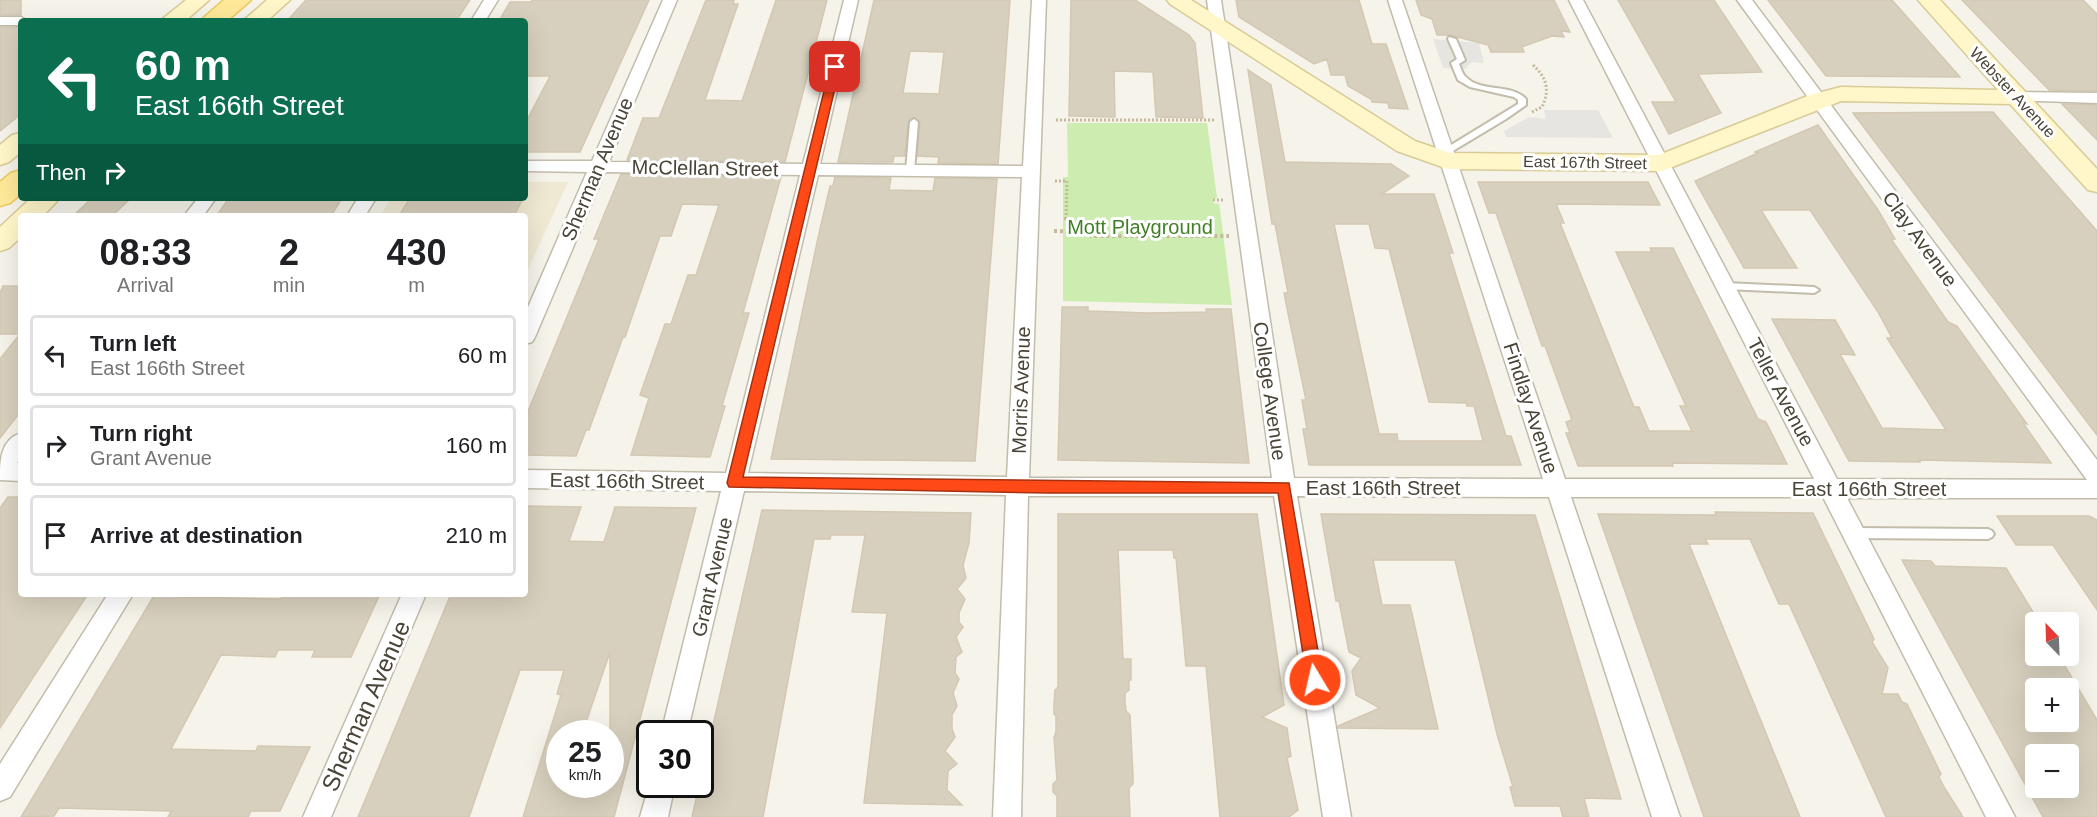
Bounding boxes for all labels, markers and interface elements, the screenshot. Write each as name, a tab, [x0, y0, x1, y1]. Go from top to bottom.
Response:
pin	[809, 41, 860, 92]
icon: left	[36, 42, 114, 120]
text: 60 m	[135, 42, 231, 89]
street label: Webster Avenue	[1967, 44, 2059, 141]
icon: arrive	[818, 50, 851, 83]
text: East 166th Street	[135, 91, 344, 121]
street label: Sherman Avenue	[557, 94, 637, 244]
street label: East 167th Street	[1523, 153, 1647, 172]
icon: right	[98, 156, 131, 189]
street label: McClellan Street	[631, 156, 779, 180]
text: Then	[36, 160, 86, 185]
street label: Clay Avenue	[1878, 187, 1962, 291]
park label: Mott Playground	[1067, 216, 1213, 238]
text: 08:33	[99, 232, 191, 273]
text: 2	[279, 232, 299, 273]
text: 430	[386, 232, 447, 273]
text: Arrival	[117, 274, 174, 296]
text: min	[273, 274, 305, 296]
text: m	[408, 274, 425, 296]
street label: College Avenue	[1249, 320, 1291, 462]
street label: Morris Avenue	[1008, 326, 1034, 454]
text: Turn left	[90, 331, 176, 356]
street label: Teller Avenue	[1743, 334, 1819, 450]
icon: left	[39, 339, 72, 372]
street label: Findlay Avenue	[1499, 340, 1563, 476]
text: 60 m	[458, 343, 507, 368]
text: East 166th Street	[90, 357, 245, 379]
text: Turn right	[90, 421, 192, 446]
icon: right	[39, 429, 72, 462]
text: 160 m	[446, 433, 507, 458]
text: Grant Avenue	[90, 447, 212, 469]
street label: East 166th Street	[550, 469, 705, 493]
street label: East 166th Street	[1306, 477, 1461, 499]
street label: East 166th Street	[1792, 478, 1947, 500]
street label: Grant Avenue	[688, 515, 736, 639]
icon: arrive	[39, 519, 72, 552]
text: Arrive at destination	[90, 523, 303, 548]
text: 210 m	[446, 523, 507, 548]
north arrow	[2025, 612, 2079, 666]
map controls	[2025, 612, 2079, 798]
street label: Sherman Avenue	[316, 616, 415, 795]
position arrow	[1283, 648, 1347, 712]
button: +	[2025, 678, 2079, 732]
speed limit sign: 30	[636, 720, 714, 798]
text: 25	[568, 735, 602, 768]
button: −	[2025, 744, 2079, 798]
text: km/h	[569, 766, 601, 783]

